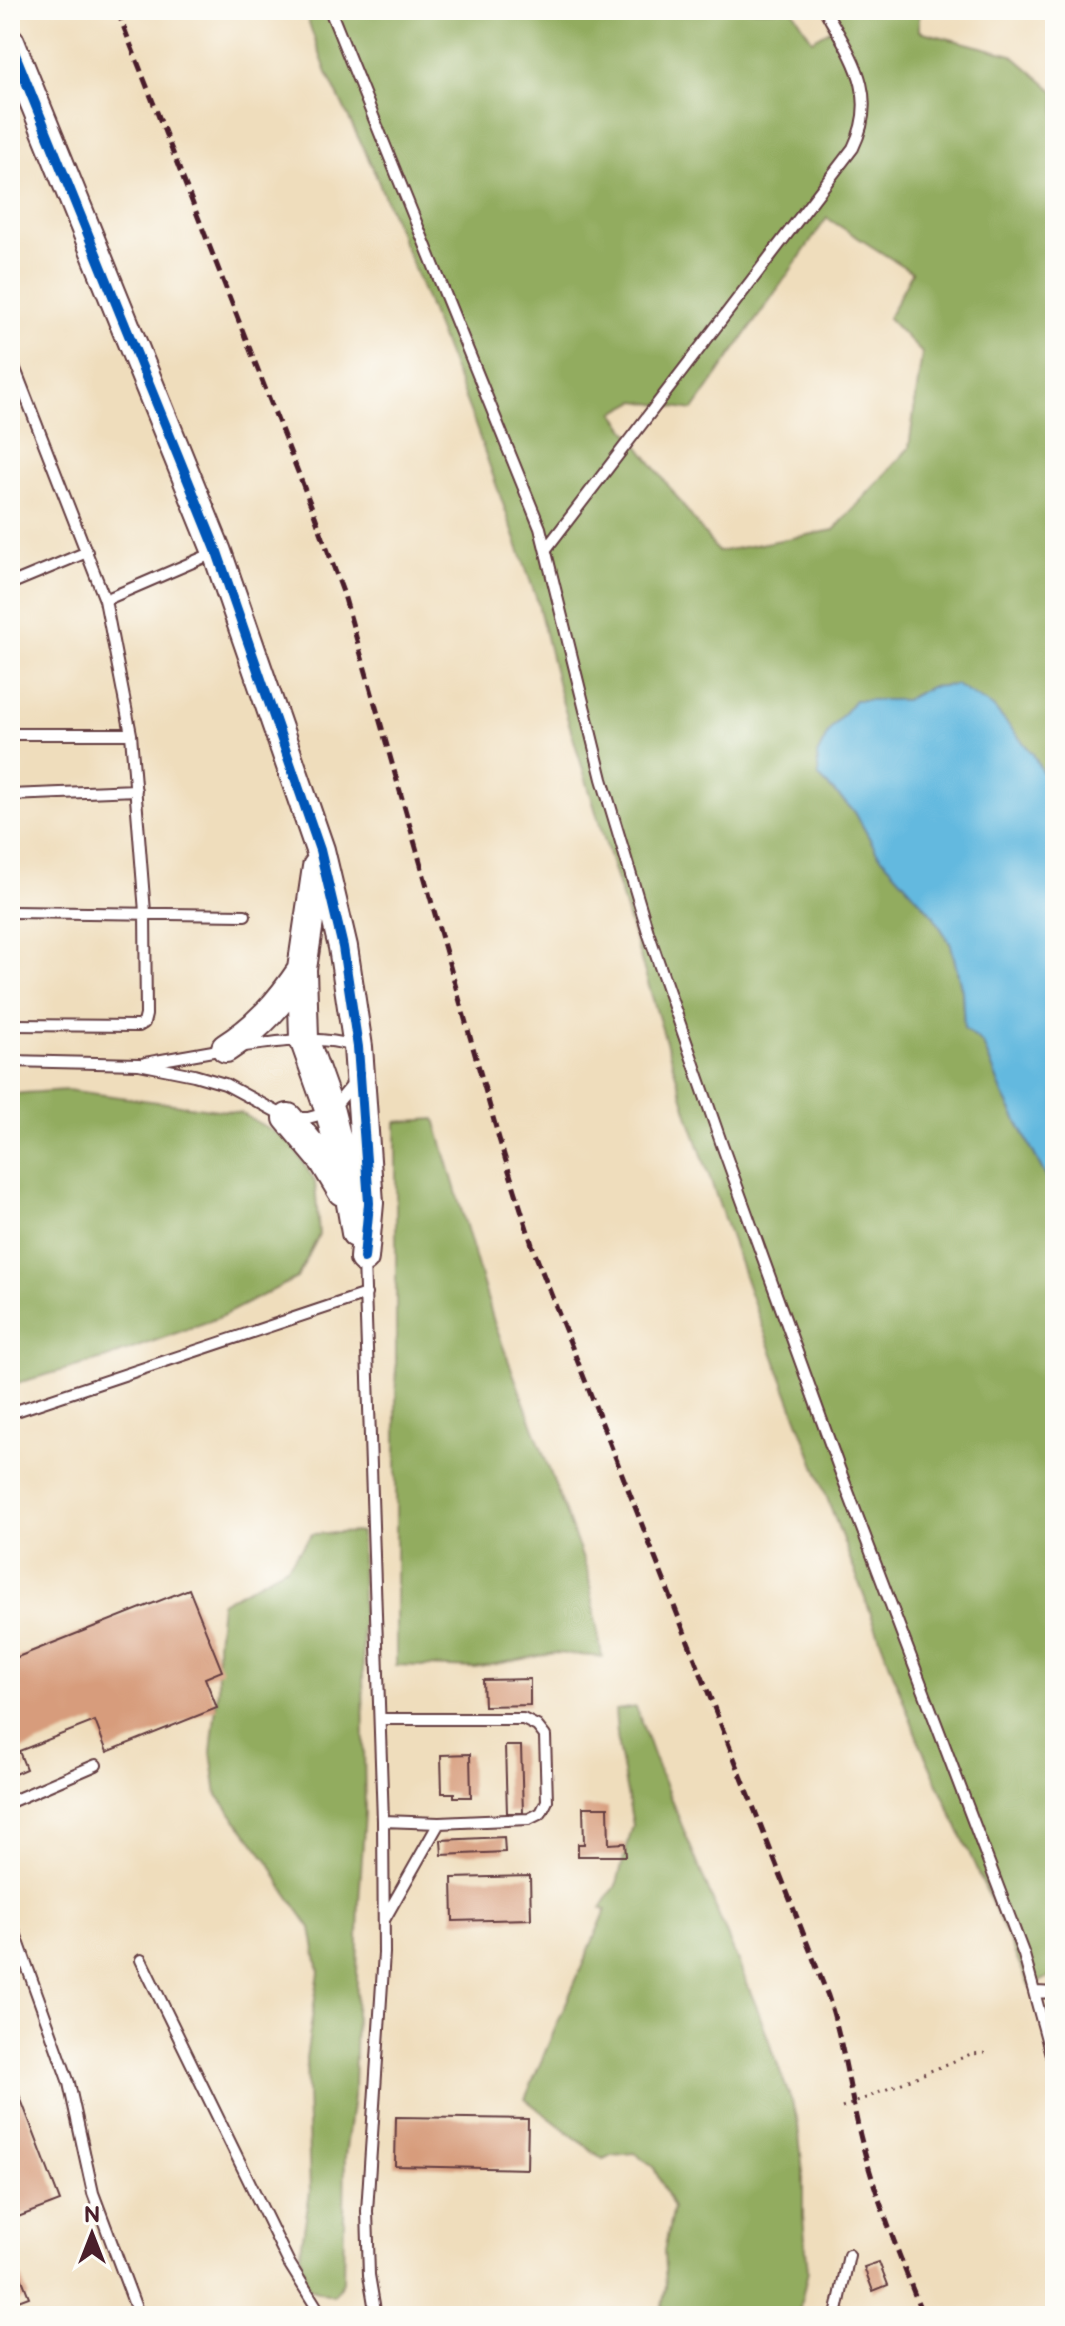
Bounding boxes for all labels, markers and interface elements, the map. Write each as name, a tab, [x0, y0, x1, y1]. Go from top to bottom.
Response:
north arrow	[52, 2194, 132, 2274]
text: N	[84, 2202, 100, 2229]

